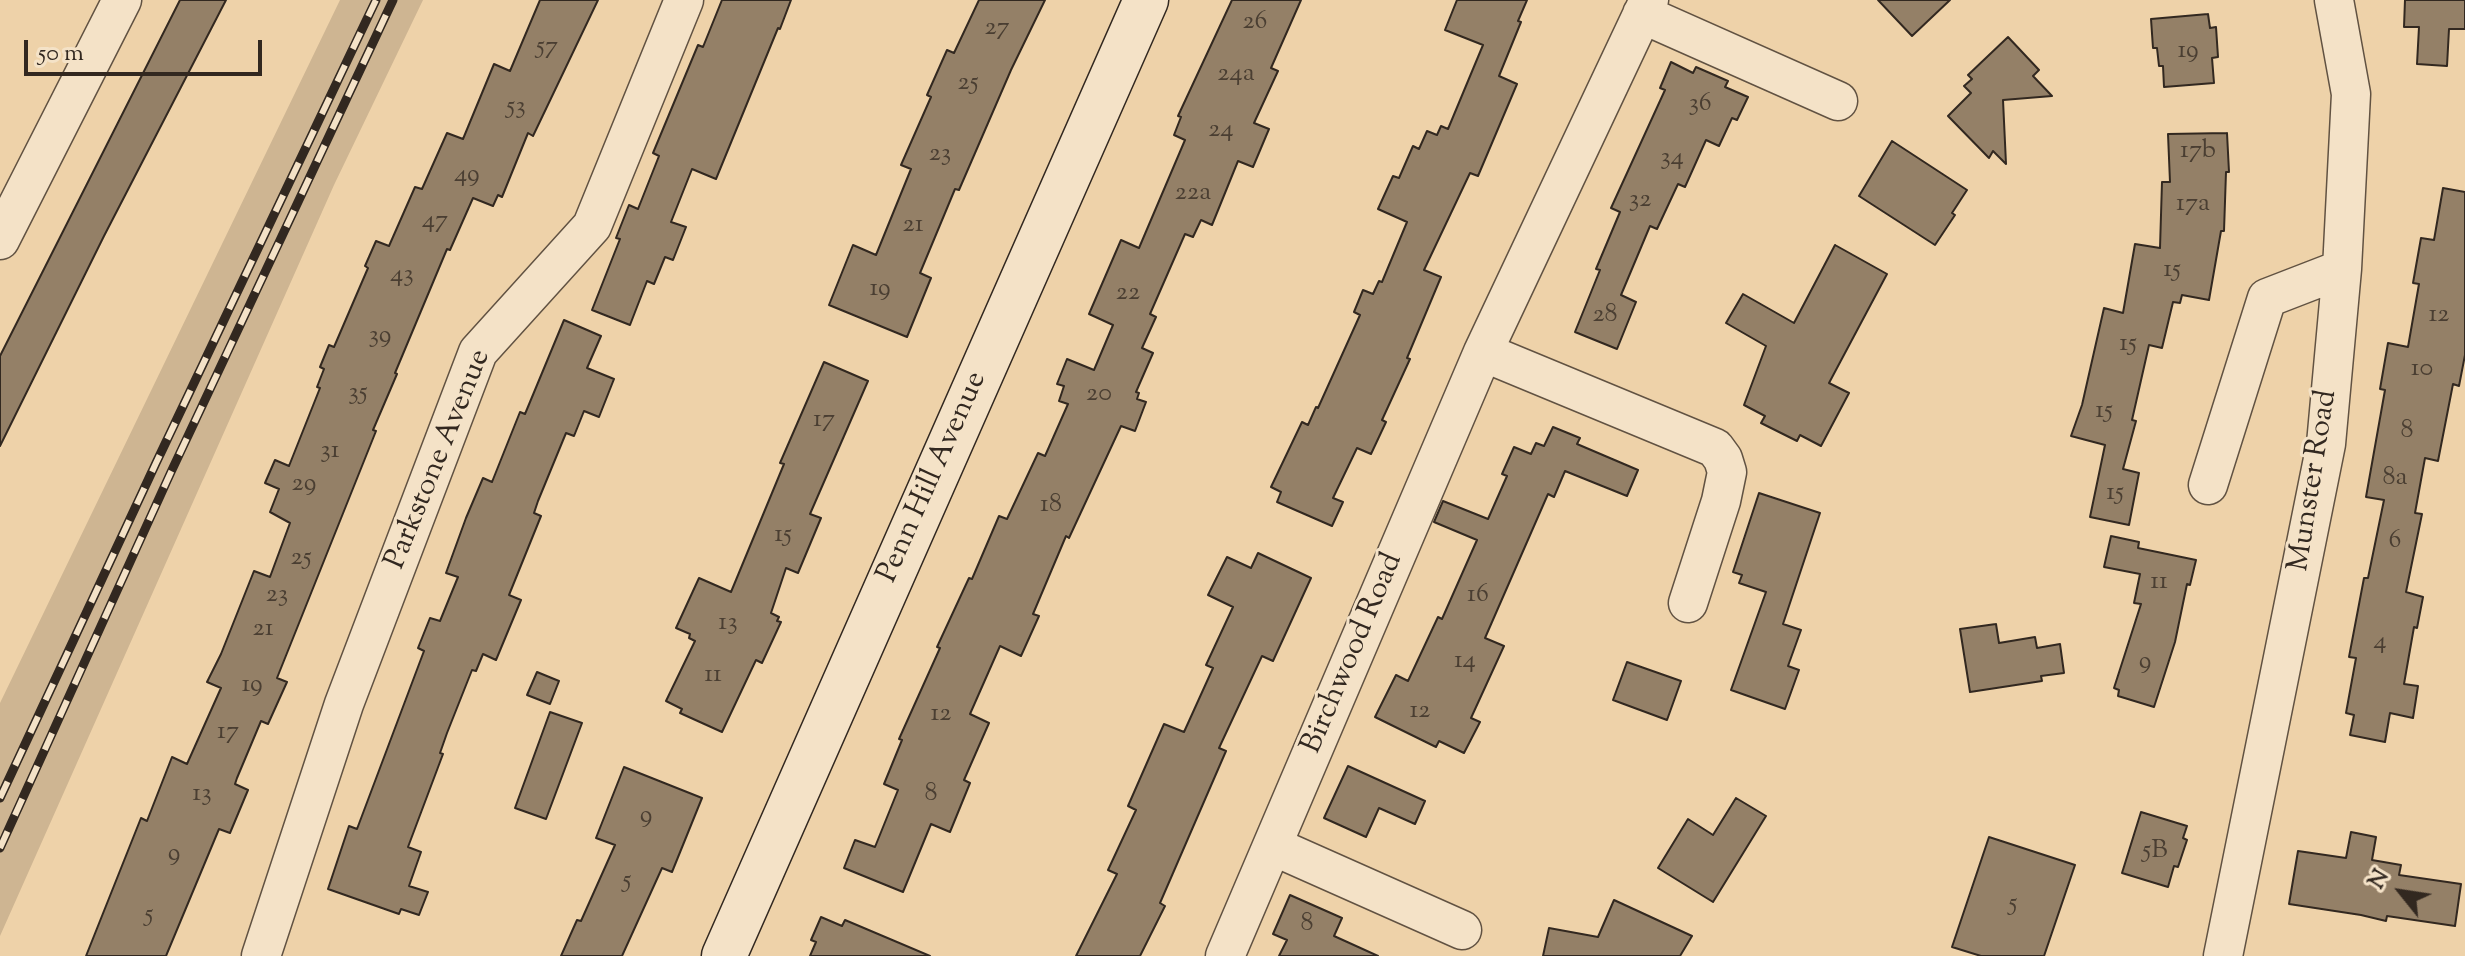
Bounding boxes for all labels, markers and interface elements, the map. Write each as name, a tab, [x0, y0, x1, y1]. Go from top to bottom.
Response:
house number: 26	[1242, 8, 1268, 40]
house number: 27	[984, 14, 1010, 46]
scale bar	[28, 24, 266, 74]
house number: 57	[536, 33, 558, 65]
text: 50 m	[38, 37, 84, 71]
house number: 19	[2177, 37, 2199, 69]
house number: 24a	[1217, 60, 1255, 92]
house number: 25	[957, 69, 979, 101]
house number: 36	[1688, 90, 1712, 122]
house number: 53	[506, 93, 526, 125]
house number: 24	[1208, 116, 1234, 148]
house number: 17b	[2180, 137, 2216, 169]
house number: 23	[929, 140, 951, 172]
house number: 34	[1660, 144, 1684, 176]
house number: 49	[454, 161, 480, 193]
house number: 22a	[1175, 179, 1211, 211]
house number: 32	[1629, 186, 1651, 218]
house number: 17a	[2176, 190, 2210, 222]
house number: 47	[422, 207, 448, 239]
house number: 21	[902, 211, 924, 243]
house number: 15	[2163, 256, 2181, 288]
house number: 43	[390, 261, 414, 293]
house number: 19	[869, 275, 891, 307]
house number: 22	[1116, 279, 1140, 311]
house number: 28	[1592, 301, 1618, 333]
house number: 12	[2428, 301, 2450, 333]
house number: 39	[369, 322, 391, 354]
house number: 15	[2119, 330, 2137, 362]
street label: Parkstone Avenue	[380, 345, 500, 575]
house number: 10	[2411, 355, 2433, 387]
street label: Penn Hill Avenue	[871, 367, 997, 589]
house number: 35	[348, 379, 368, 411]
house number: 20	[1086, 380, 1112, 412]
street label: Munster Road	[2283, 388, 2347, 574]
house number: 15	[2095, 397, 2113, 429]
house number: 17	[813, 406, 835, 438]
house number: 8	[2401, 417, 2413, 449]
house number: 31	[320, 437, 340, 469]
house number: 8a	[2383, 464, 2407, 496]
house number: 29	[292, 470, 316, 502]
house number: 15	[2106, 479, 2124, 511]
house number: 18	[1040, 491, 1062, 523]
house number: 15	[774, 521, 792, 553]
house number: 6	[2389, 527, 2401, 559]
house number: 25	[290, 544, 312, 576]
street label: Birchwood Road	[1296, 548, 1412, 760]
house number: 11	[2150, 568, 2168, 600]
house number: 23	[266, 581, 288, 613]
house number: 16	[1467, 581, 1489, 613]
house number: 13	[718, 609, 738, 641]
house number: 21	[252, 615, 274, 647]
house number: 4	[2373, 628, 2387, 660]
house number: 14	[1454, 647, 1476, 679]
house number: 9	[2139, 648, 2151, 680]
house number: 11	[704, 661, 722, 693]
house number: 19	[241, 671, 263, 703]
house number: 12	[1409, 697, 1431, 729]
house number: 12	[930, 700, 952, 732]
house number: 17	[217, 718, 239, 750]
house number: 13	[192, 780, 212, 812]
house number: 8	[925, 780, 937, 812]
house number: 9	[640, 802, 652, 834]
house number: 5B	[2142, 837, 2168, 869]
house number: 9	[168, 840, 180, 872]
north arrow	[2361, 852, 2441, 932]
text: N	[2362, 864, 2398, 896]
house number: 5	[623, 867, 631, 899]
house number: 5	[2009, 890, 2017, 922]
house number: 5	[145, 901, 153, 933]
house number: 8	[1301, 910, 1313, 942]

